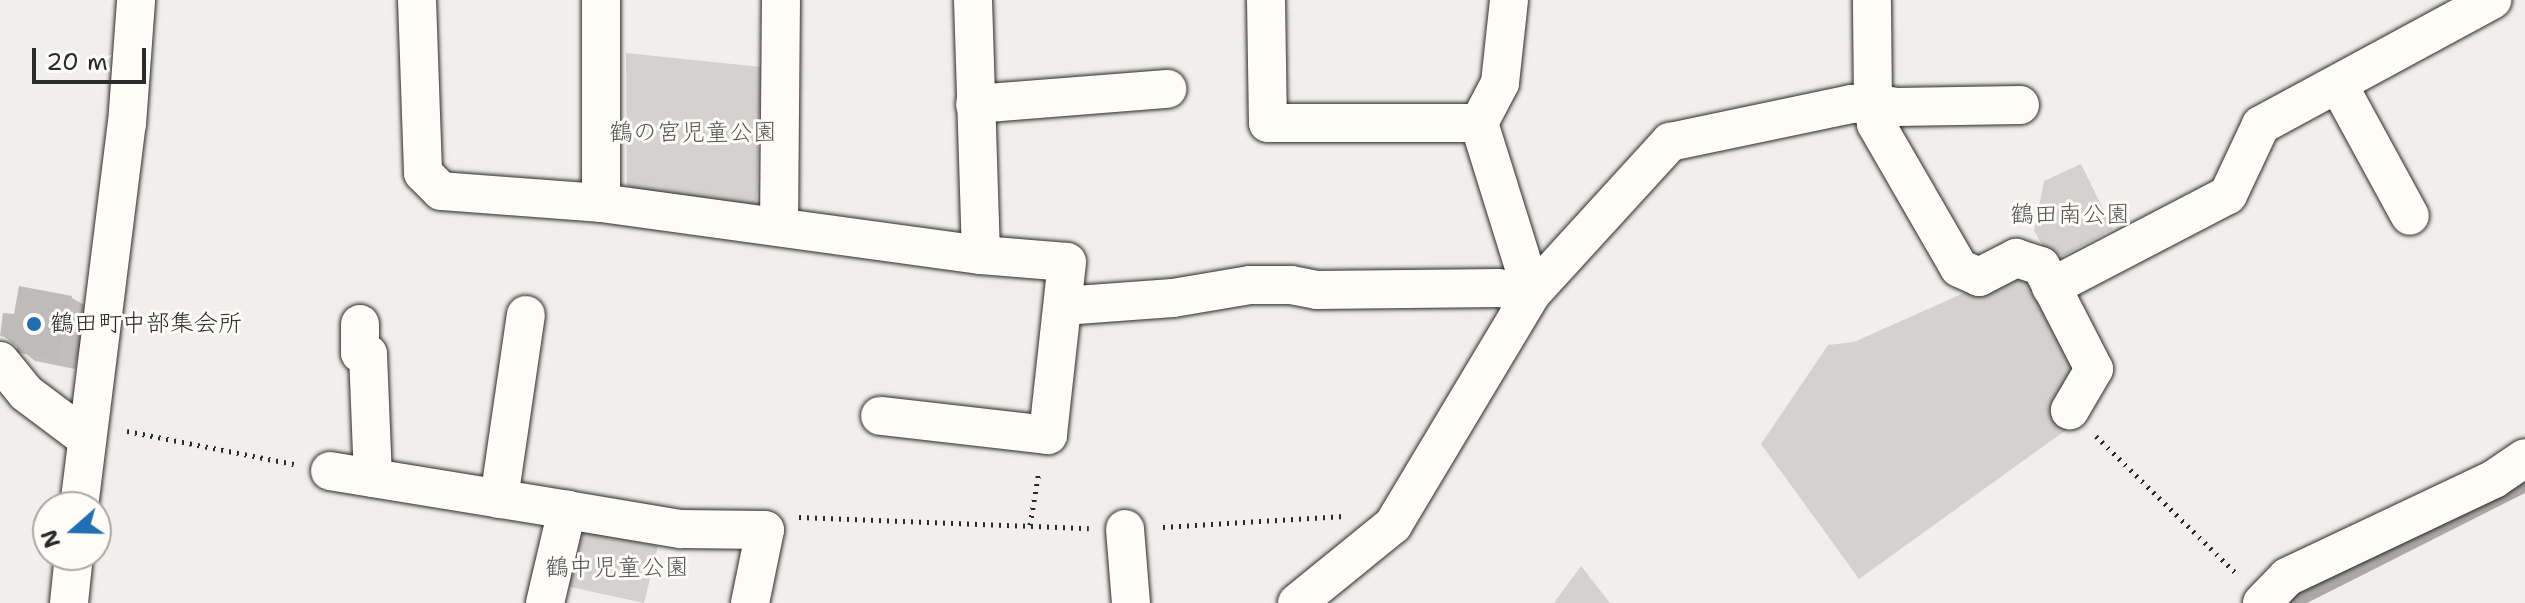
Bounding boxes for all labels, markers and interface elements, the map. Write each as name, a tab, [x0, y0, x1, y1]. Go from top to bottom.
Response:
scale bar	[36, 32, 150, 82]
text: 20 m	[46, 46, 108, 78]
park label: 鶴の宮児童公園	[609, 119, 777, 147]
park label: 鶴田南公園	[2010, 201, 2130, 229]
place label: 鶴田町中部集会所	[50, 310, 242, 338]
marker: 鶴田町中部集会所	[25, 315, 43, 333]
north arrow	[32, 491, 112, 571]
text: N	[34, 526, 67, 552]
park label: 鶴中児童公園	[545, 554, 689, 582]

